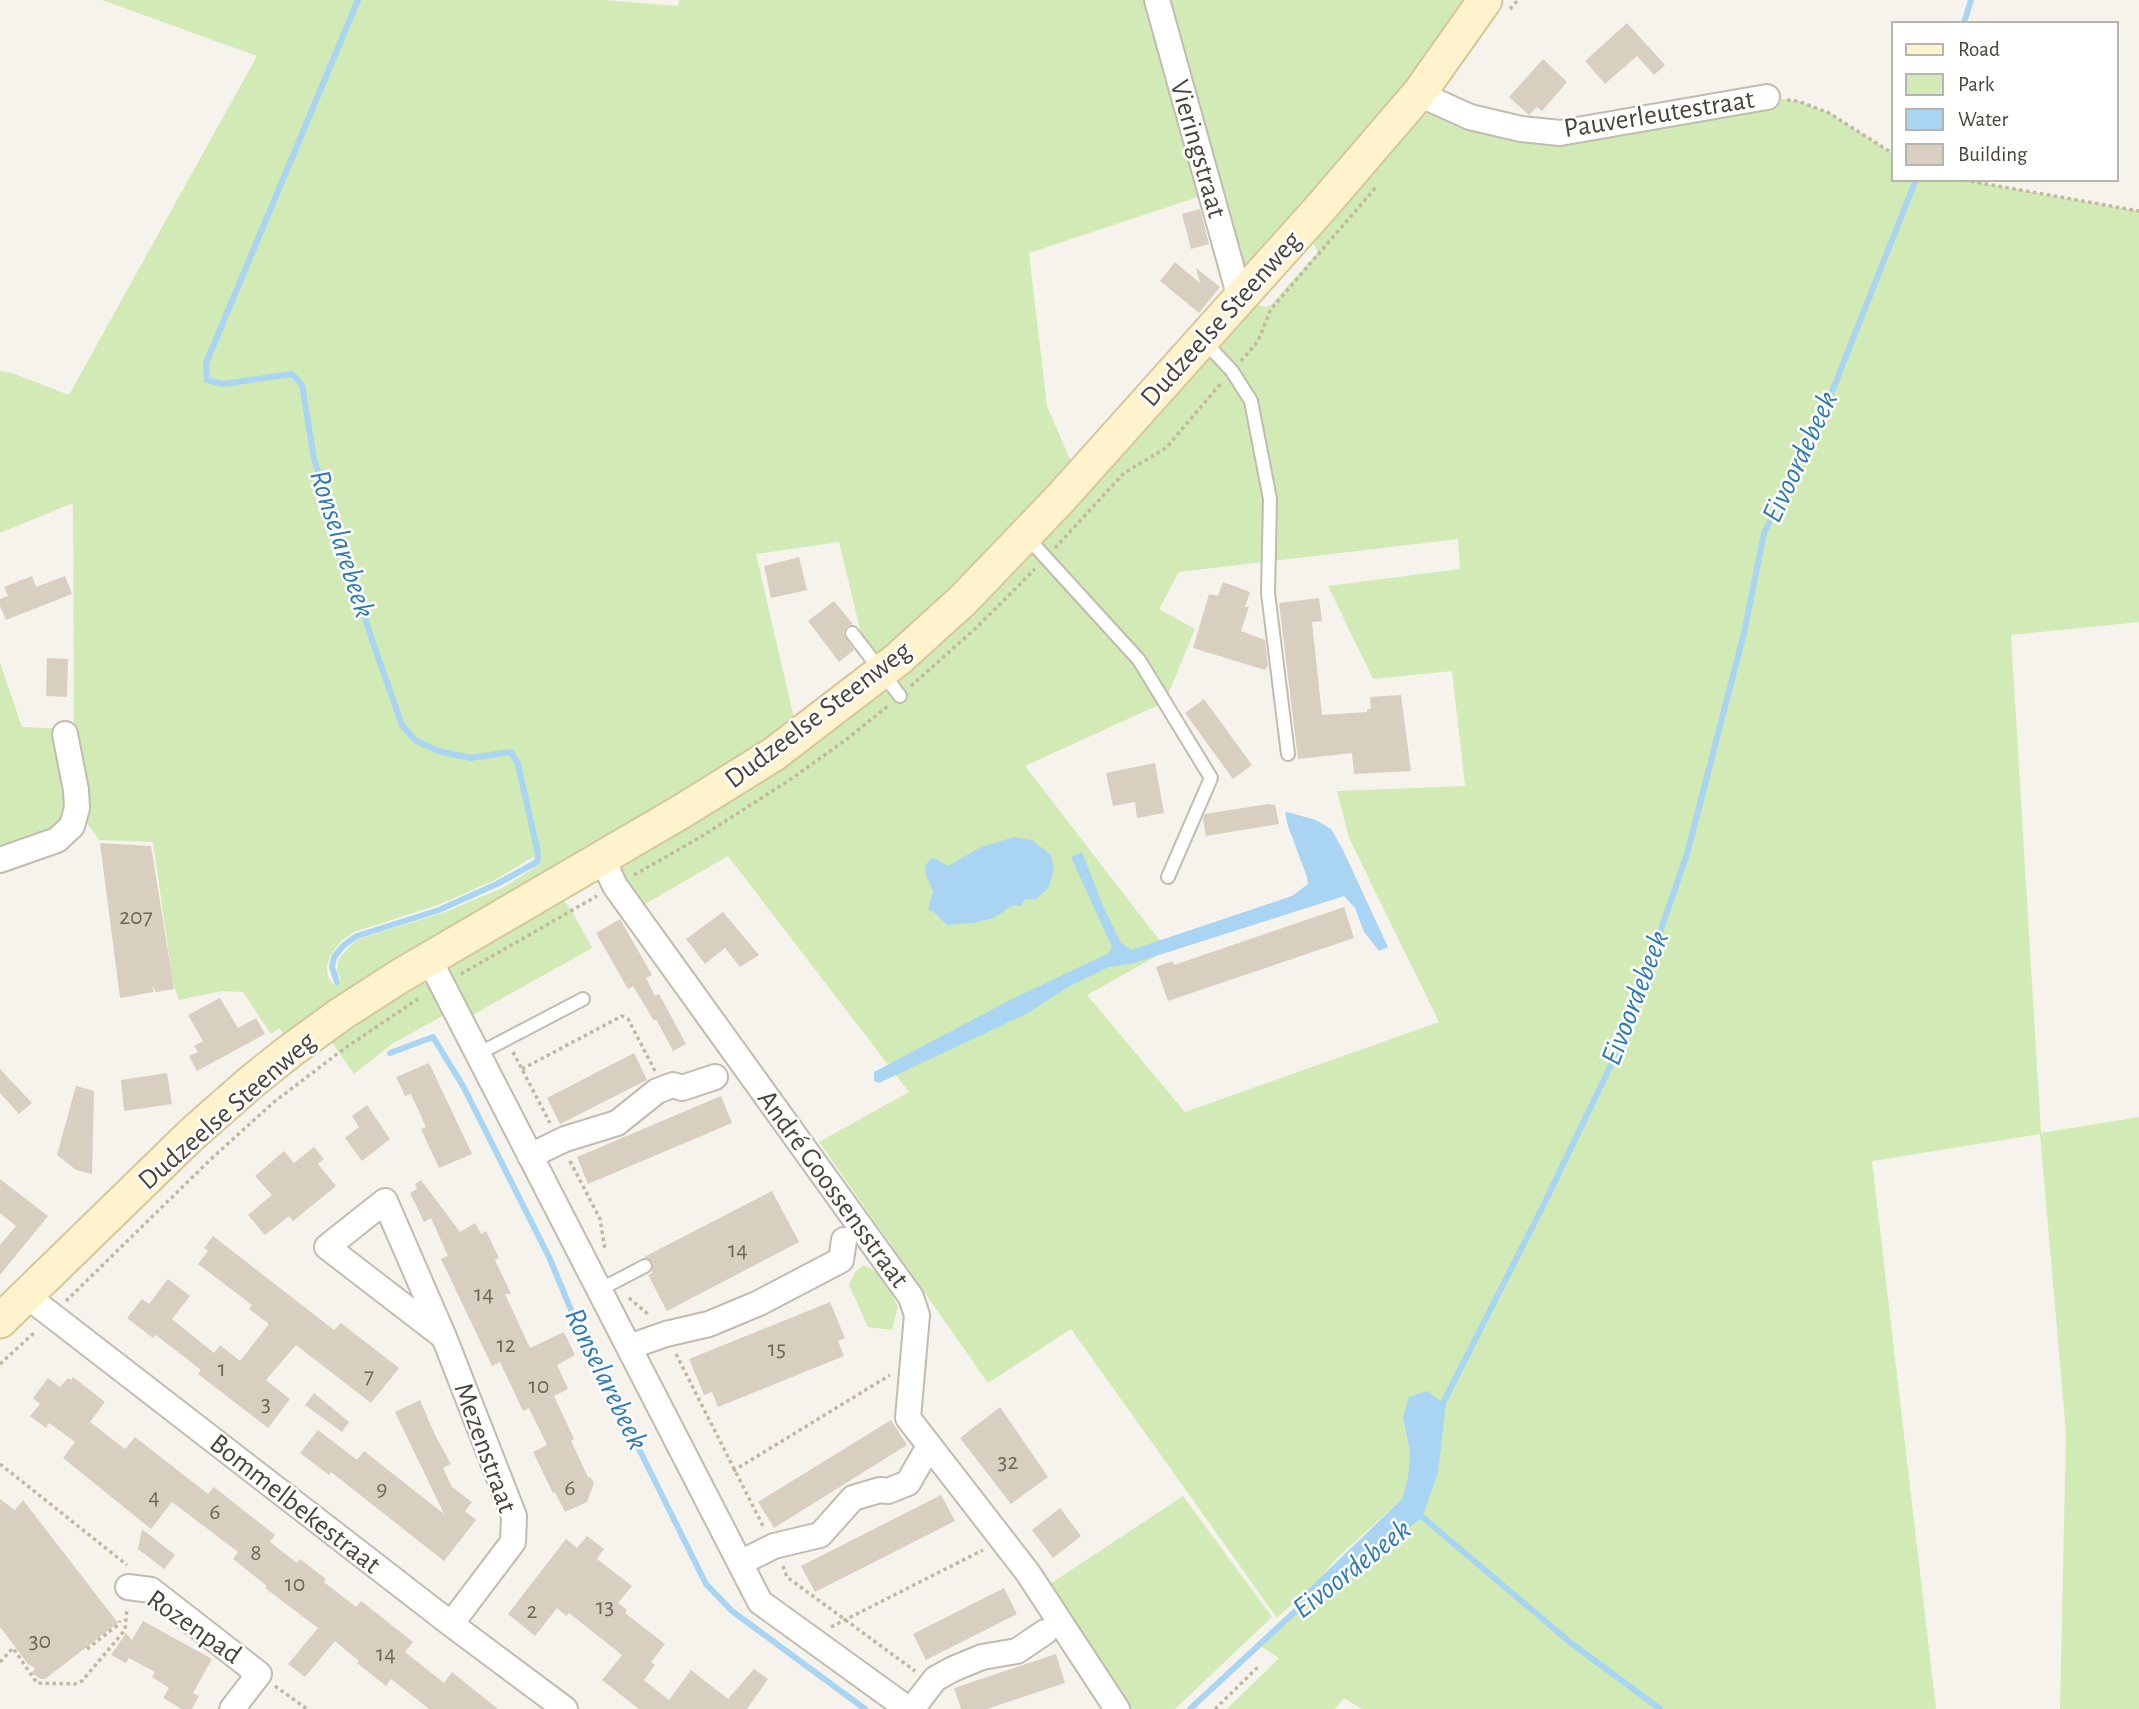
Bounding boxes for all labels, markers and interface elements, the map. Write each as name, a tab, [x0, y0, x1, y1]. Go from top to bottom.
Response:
legend	[1890, 21, 2118, 182]
text: Road	[1958, 39, 2000, 60]
text: Park	[1958, 74, 1994, 95]
street label: Vieringstraat	[1162, 76, 1234, 222]
street label: Pauverleutestraat	[1561, 82, 1757, 146]
text: Water	[1958, 109, 2008, 130]
text: Building	[1958, 144, 2027, 165]
street label: Dudzeelse Steenweg	[1133, 224, 1309, 414]
water label: Eivoordebeek	[1754, 386, 1846, 528]
water label: Ronselarebeek	[301, 465, 383, 623]
street label: Dudzeelse Steenweg	[718, 634, 918, 796]
house number: 207	[119, 903, 153, 931]
water label: Eivoordebeek	[1593, 926, 1677, 1070]
street label: Dudzeelse Steenweg	[131, 1025, 323, 1197]
street label: André Goossensstraat	[750, 1083, 916, 1295]
house number: 14	[728, 1236, 748, 1264]
house number: 14	[474, 1280, 494, 1308]
water label: Ronselarebeek	[556, 1302, 656, 1456]
house number: 12	[496, 1331, 516, 1359]
house number: 15	[768, 1335, 786, 1363]
house number: 1	[218, 1355, 226, 1383]
house number: 7	[364, 1362, 374, 1390]
house number: 10	[529, 1372, 549, 1400]
street label: Mezenstraat	[446, 1378, 524, 1518]
house number: 3	[261, 1390, 271, 1418]
street label: Bommelbekestraat	[203, 1427, 387, 1581]
house number: 32	[998, 1448, 1018, 1476]
house number: 6	[564, 1474, 576, 1502]
house number: 9	[376, 1475, 388, 1503]
house number: 4	[148, 1483, 160, 1511]
house number: 6	[209, 1498, 221, 1526]
water label: Eivoordebeek	[1285, 1511, 1419, 1627]
house number: 8	[250, 1539, 262, 1567]
house number: 10	[285, 1570, 305, 1598]
street label: Rozenpad	[140, 1582, 248, 1672]
house number: 13	[596, 1593, 614, 1621]
house number: 2	[527, 1597, 537, 1625]
house number: 30	[29, 1627, 51, 1655]
house number: 14	[376, 1640, 396, 1668]

